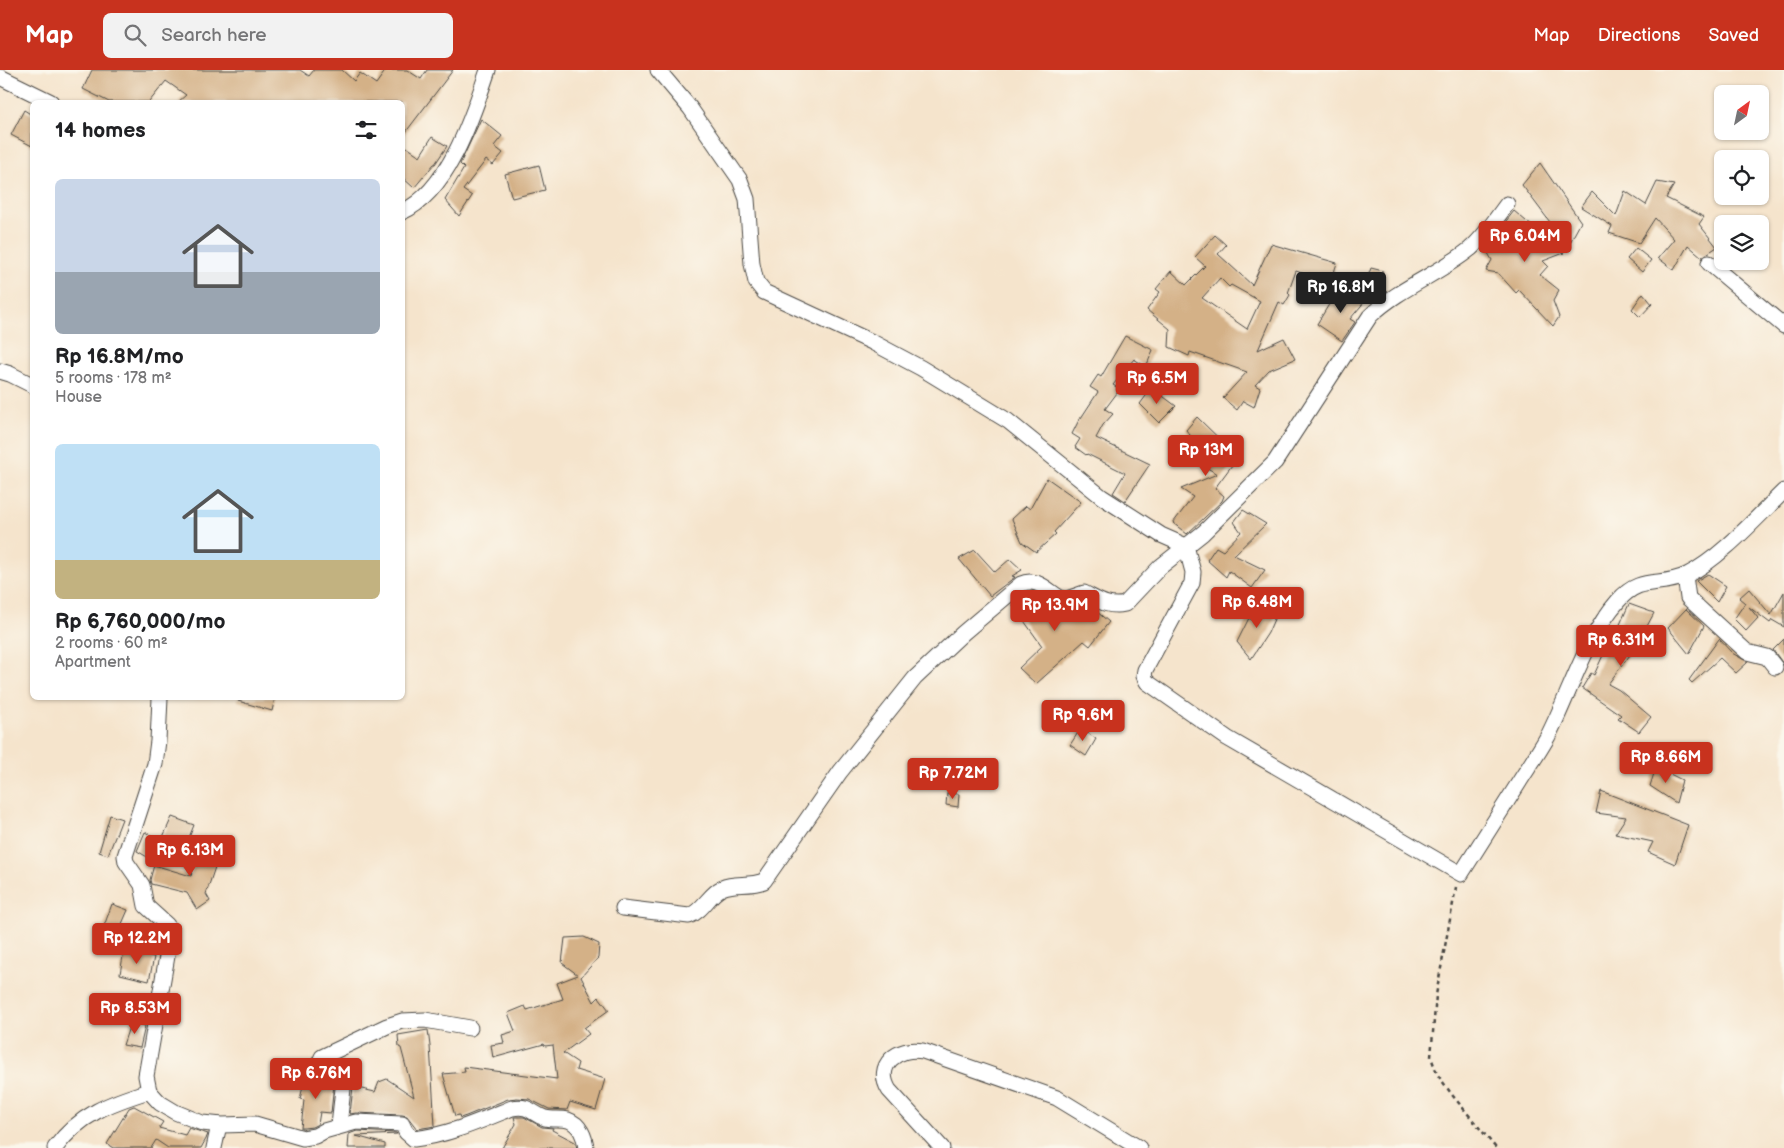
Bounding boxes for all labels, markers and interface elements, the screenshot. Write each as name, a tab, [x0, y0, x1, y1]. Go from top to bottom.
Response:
search box	[103, 13, 453, 58]
text: Map	[25, 21, 73, 50]
icon: search	[121, 21, 149, 49]
text: Search here	[161, 24, 267, 47]
text: Map	[1534, 25, 1570, 46]
text: Directions	[1598, 25, 1680, 46]
text: Saved	[1708, 25, 1759, 46]
north arrow	[1714, 85, 1769, 140]
map controls	[1714, 85, 1769, 270]
icon: filters	[352, 116, 380, 144]
text: 14 homes	[55, 118, 146, 143]
button: locate	[1714, 150, 1769, 205]
icon: home	[173, 211, 263, 301]
button: layers	[1714, 215, 1769, 270]
pin: Rp 6.04M	[1473, 220, 1577, 263]
text: Rp 6.04M	[1490, 227, 1560, 246]
pin: Rp 16.8M	[1289, 272, 1393, 314]
text: Rp 16.8M	[1307, 278, 1375, 297]
text: Rp 16.8M/mo	[55, 344, 184, 369]
pin: Rp 6.5M	[1111, 362, 1203, 405]
text: 5 rooms · 178 m²	[55, 369, 172, 388]
text: Rp 6.5M	[1127, 369, 1187, 388]
text: House	[55, 388, 102, 407]
pin: Rp 13M	[1165, 434, 1247, 477]
text: Rp 13M	[1179, 441, 1233, 460]
icon: home	[173, 476, 263, 566]
pin: Rp 6.48M	[1205, 586, 1309, 629]
pin: Rp 13.9M	[1003, 590, 1107, 632]
text: Rp 6.48M	[1222, 593, 1292, 612]
text: Rp 13.9M	[1021, 596, 1089, 615]
text: Rp 6,760,000/mo	[55, 609, 225, 634]
pin: Rp 6.31M	[1569, 624, 1673, 667]
text: Rp 6.31M	[1587, 631, 1655, 650]
text: 2 rooms · 60 m²	[55, 634, 168, 653]
text: Apartment	[55, 653, 131, 672]
pin: Rp 9.6M	[1037, 700, 1129, 742]
text: Rp 9.6M	[1053, 706, 1113, 725]
pin: Rp 8.66M	[1614, 742, 1718, 784]
text: Rp 8.66M	[1631, 748, 1701, 767]
pin: Rp 7.72M	[901, 758, 1005, 800]
text: Rp 7.72M	[918, 764, 988, 783]
pin: Rp 6.13M	[138, 834, 242, 877]
text: Rp 6.13M	[156, 841, 224, 860]
pin: Rp 12.2M	[85, 922, 189, 965]
text: Rp 12.2M	[103, 929, 171, 948]
pin: Rp 8.53M	[83, 992, 187, 1035]
text: Rp 8.53M	[100, 999, 170, 1018]
pin: Rp 6.76M	[264, 1058, 368, 1100]
text: Rp 6.76M	[281, 1064, 351, 1083]

